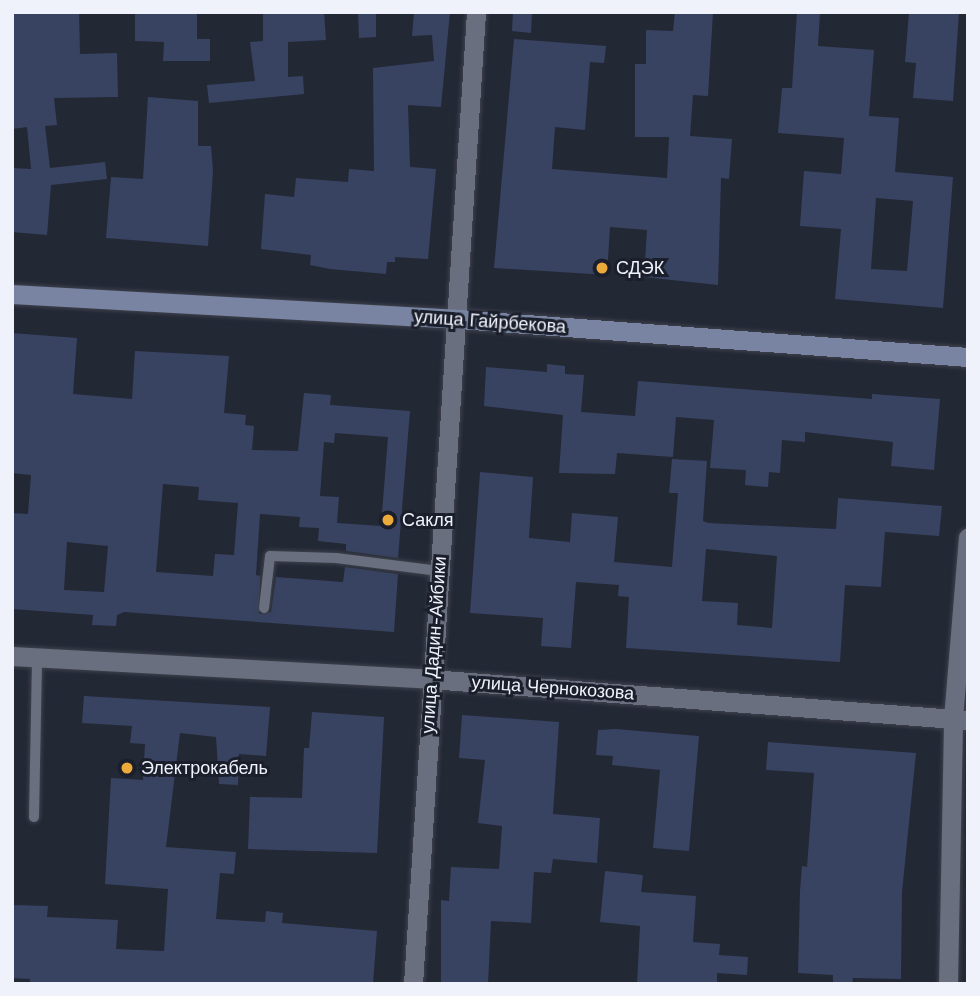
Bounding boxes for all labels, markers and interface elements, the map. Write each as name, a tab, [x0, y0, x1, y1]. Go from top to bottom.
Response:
place label: СДЭК	[616, 257, 664, 279]
marker: СДЭК	[594, 260, 610, 276]
street label: улица Гайрбекова	[413, 306, 567, 338]
place label: Сакля	[402, 509, 454, 531]
marker: Сакля	[380, 512, 396, 528]
street label: улица Дадин-Айбики	[417, 556, 451, 734]
street label: улица Чернокозова	[471, 672, 635, 704]
place label: Электрокабель	[141, 757, 268, 779]
marker: Электрокабель	[119, 760, 135, 776]

